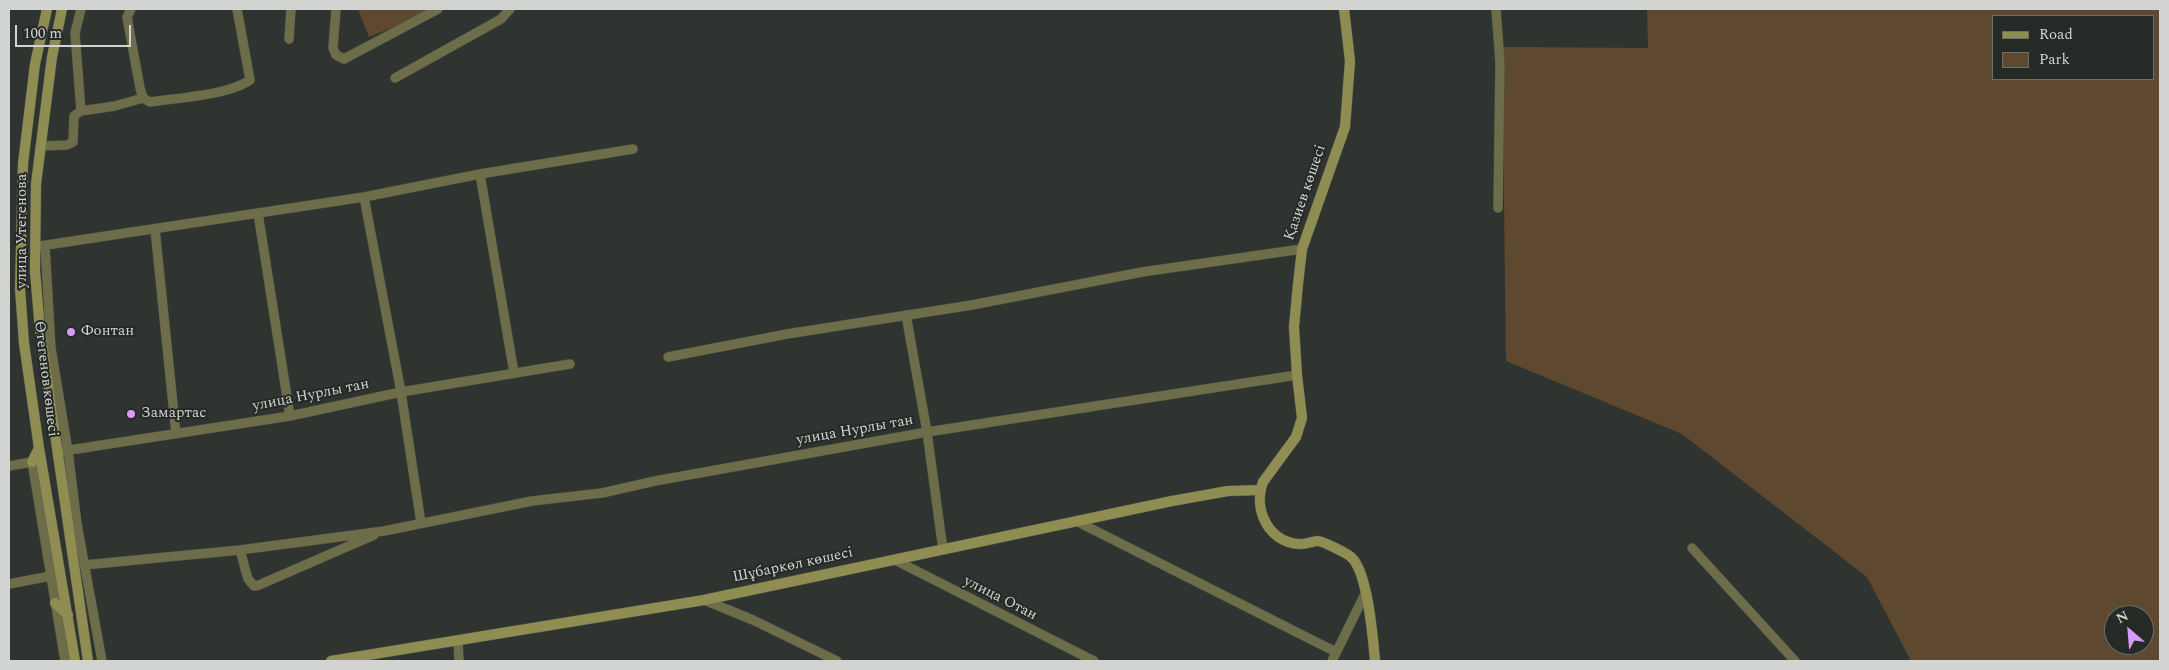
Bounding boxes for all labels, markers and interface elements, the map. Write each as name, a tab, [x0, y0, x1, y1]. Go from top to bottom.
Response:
scale bar	[18, 15, 134, 47]
legend	[1992, 15, 2154, 80]
text: 100 m	[23, 22, 62, 45]
text: Road	[2039, 23, 2073, 46]
text: Park	[2039, 48, 2070, 71]
street label: Қазиев көшесі	[1281, 143, 1331, 243]
street label: улица Утегенова	[14, 174, 32, 288]
street label: Өтегенов көшесі	[29, 320, 61, 438]
place label: Фонтан	[81, 323, 134, 341]
marker: Фонтан	[65, 326, 77, 338]
street label: улица Нурлы тан	[251, 376, 371, 416]
place label: Замартас	[141, 405, 206, 423]
marker: Замартас	[125, 408, 137, 420]
street label: улица Нурлы тан	[795, 412, 915, 450]
street label: Шұбаркөл көшесі	[731, 544, 855, 588]
street label: улица Отан	[960, 573, 1040, 625]
north arrow	[2104, 605, 2154, 655]
text: N	[2113, 605, 2132, 629]

